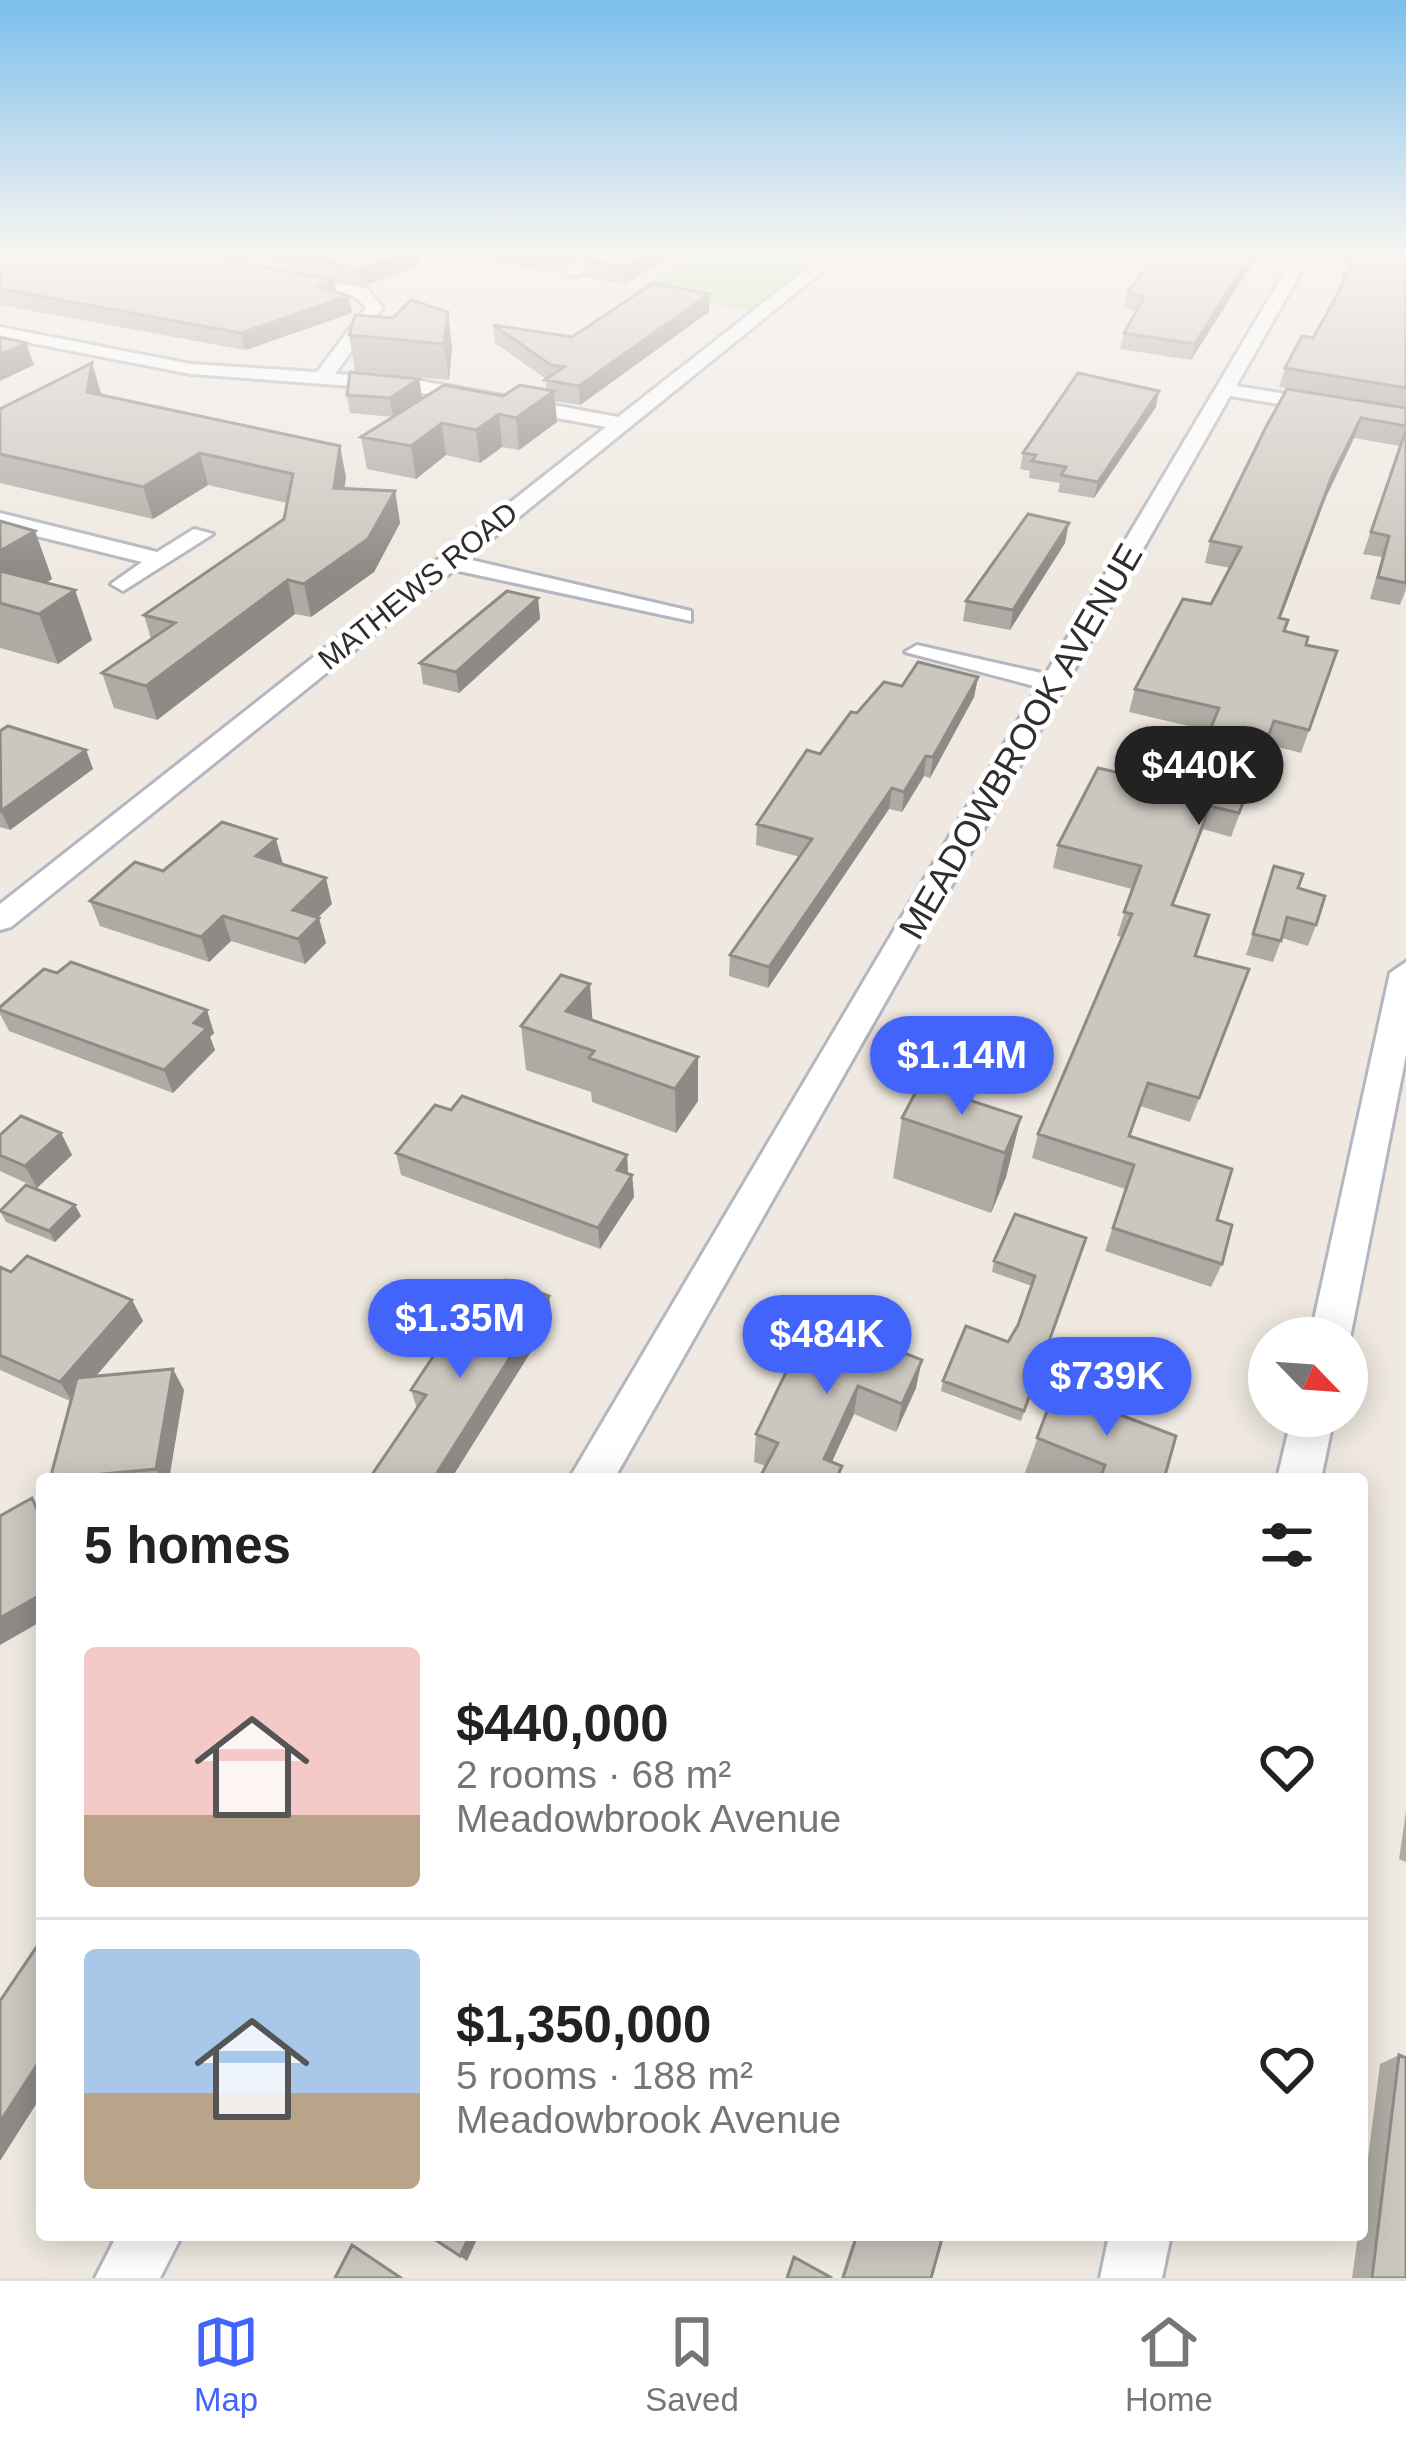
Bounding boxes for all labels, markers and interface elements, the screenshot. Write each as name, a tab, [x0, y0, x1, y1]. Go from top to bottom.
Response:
street label: MATHEWS ROAD	[312, 495, 524, 676]
street label: MEADOWBROOK AVENUE	[890, 536, 1151, 946]
pin: $440K	[1115, 726, 1283, 828]
text: $440K	[1142, 743, 1256, 786]
pin: $1.14M	[864, 1016, 1060, 1118]
text: $1.14M	[897, 1033, 1027, 1076]
pin: $1.35M	[362, 1279, 558, 1381]
pin: $484K	[743, 1295, 911, 1397]
text: $1.35M	[395, 1296, 525, 1339]
text: $484K	[770, 1312, 884, 1355]
north arrow	[1248, 1317, 1368, 1437]
map controls	[1248, 1317, 1368, 1437]
pin: $739K	[1023, 1337, 1191, 1439]
text: $739K	[1050, 1354, 1164, 1397]
icon: filters	[1254, 1512, 1320, 1578]
text: 5 homes	[84, 1517, 291, 1574]
icon: home	[180, 1695, 324, 1839]
text: $440,000	[456, 1695, 669, 1752]
icon: heart	[1254, 1734, 1320, 1800]
text: 2 rooms · 68 m²	[456, 1753, 731, 1796]
text: Meadowbrook Avenue	[456, 1797, 841, 1840]
text: $1,350,000	[456, 1996, 711, 2053]
icon: home	[180, 1997, 324, 2141]
icon: heart	[1254, 2036, 1320, 2102]
text: 5 rooms · 188 m²	[456, 2054, 753, 2097]
text: Meadowbrook Avenue	[456, 2098, 841, 2141]
tab: Map	[193, 2309, 259, 2419]
tab: Saved	[645, 2309, 739, 2419]
tab: Home	[1125, 2309, 1213, 2419]

